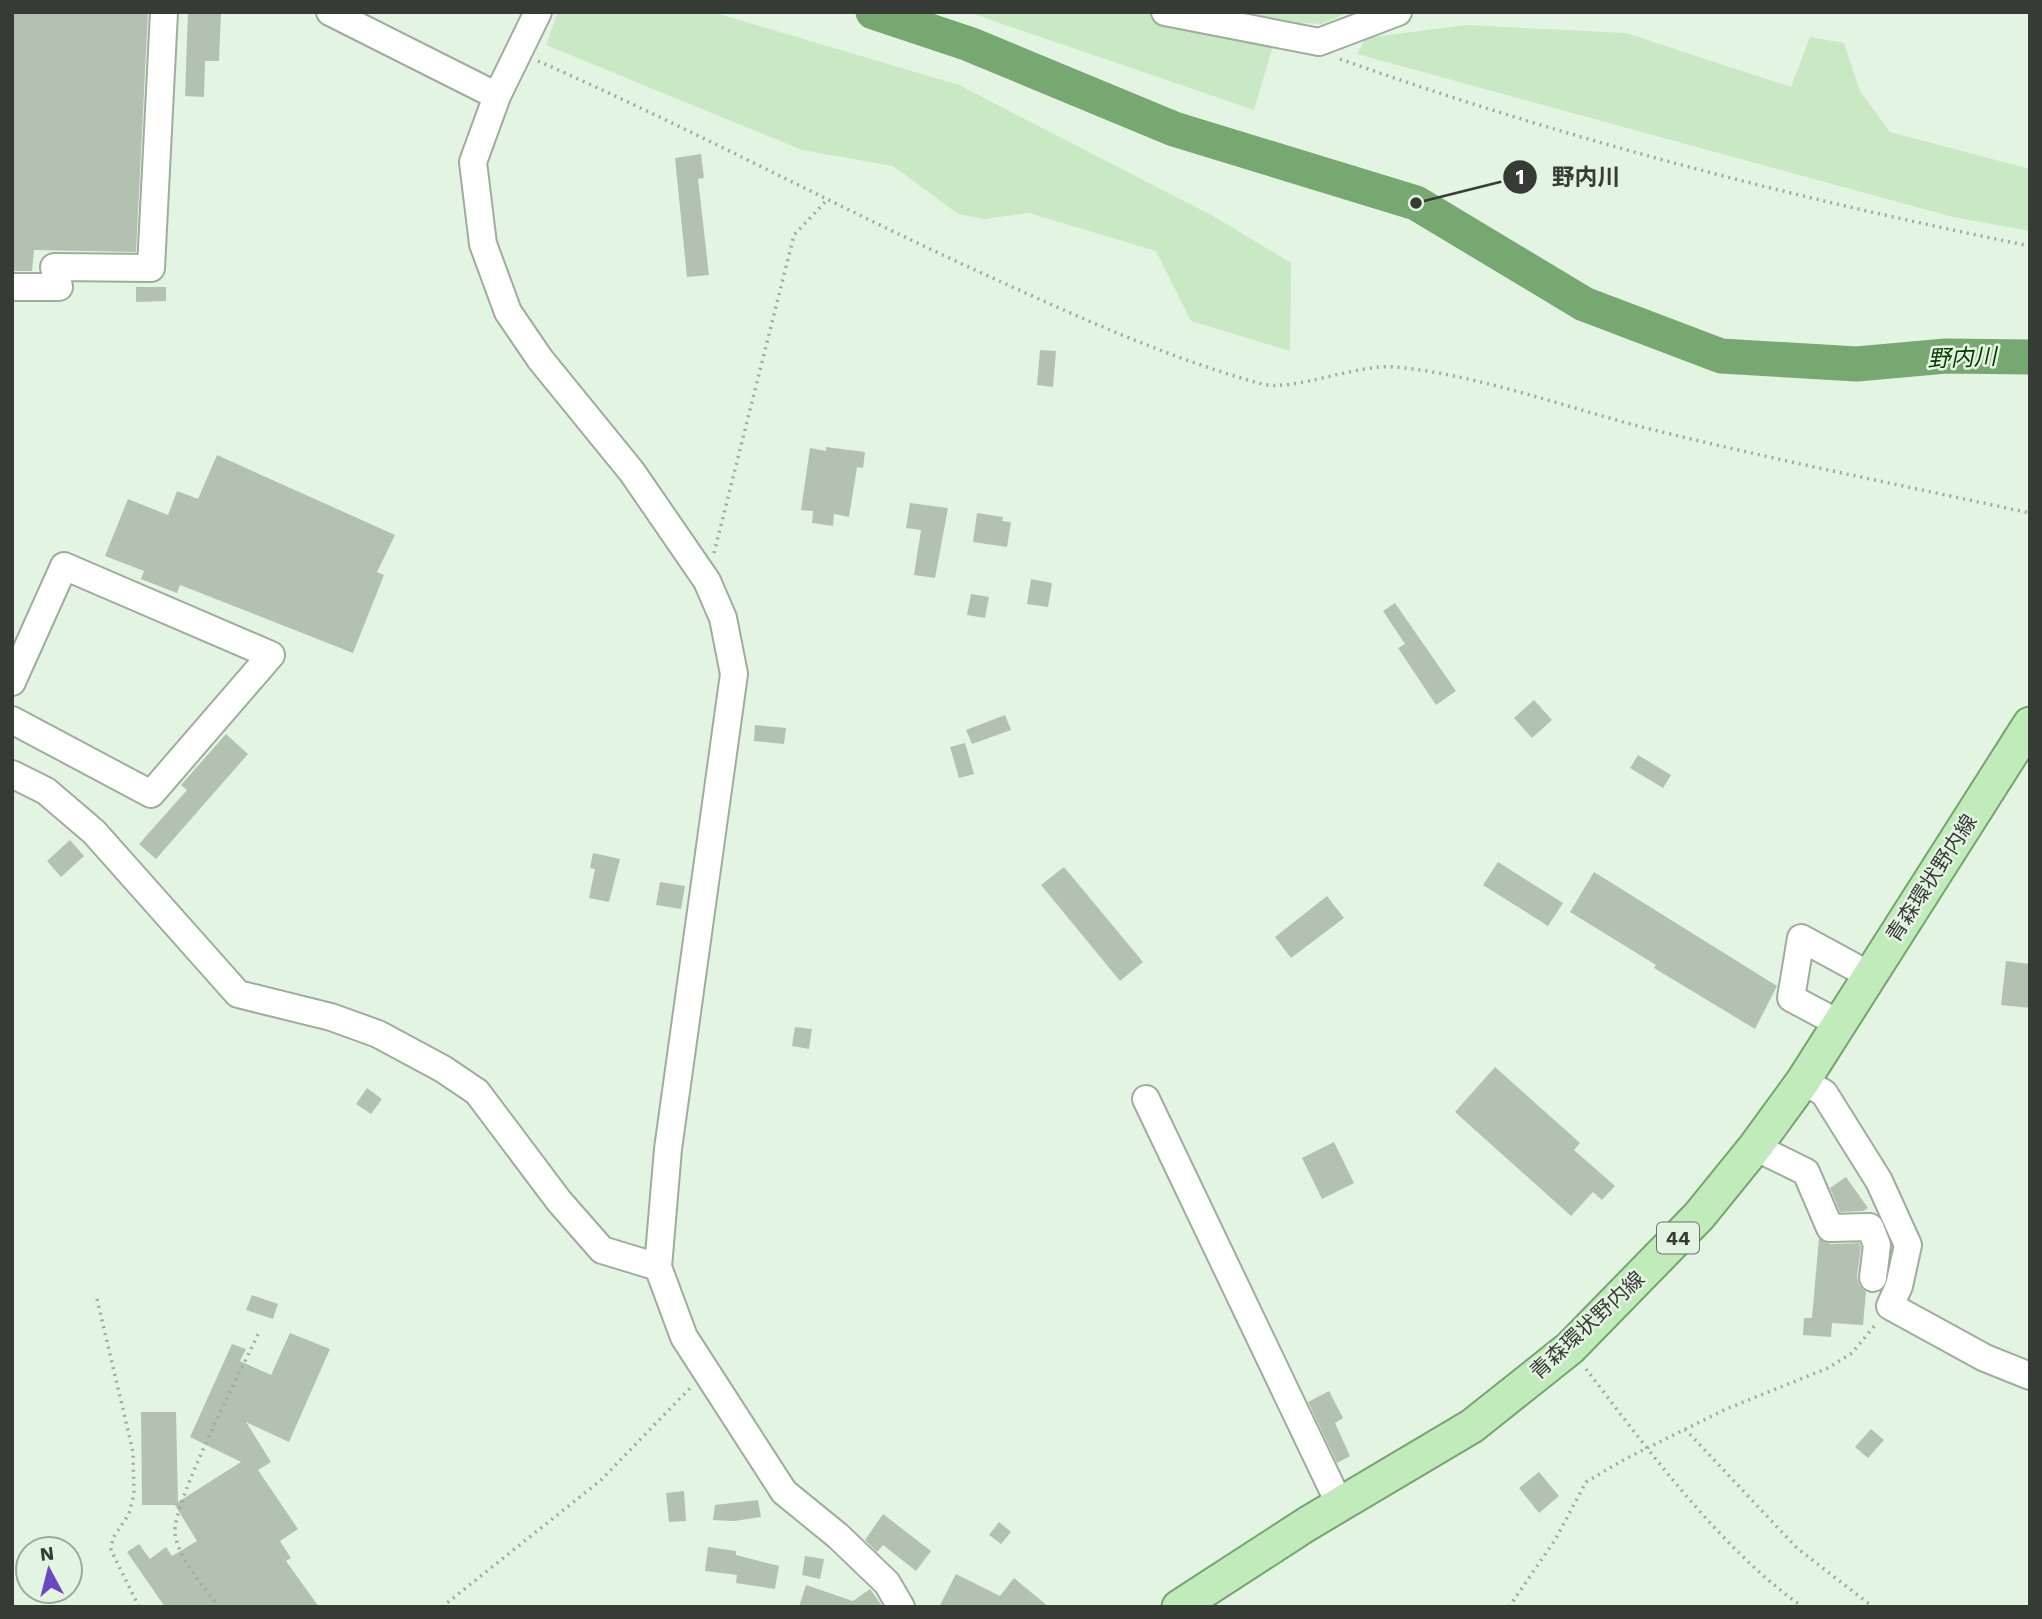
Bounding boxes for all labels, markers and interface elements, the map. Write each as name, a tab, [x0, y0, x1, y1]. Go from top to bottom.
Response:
callout: 野内川	[1503, 155, 1635, 199]
text: 1	[1515, 164, 1525, 189]
text: 野内川	[1552, 164, 1621, 191]
water label: 野内川	[1927, 343, 2000, 373]
street label: 青森環状野内線	[1880, 810, 1982, 946]
road number: 44	[1657, 1222, 1699, 1254]
street label: 青森環状野内線	[1525, 1266, 1649, 1384]
north arrow	[14, 1535, 84, 1605]
text: N	[39, 1541, 55, 1566]

